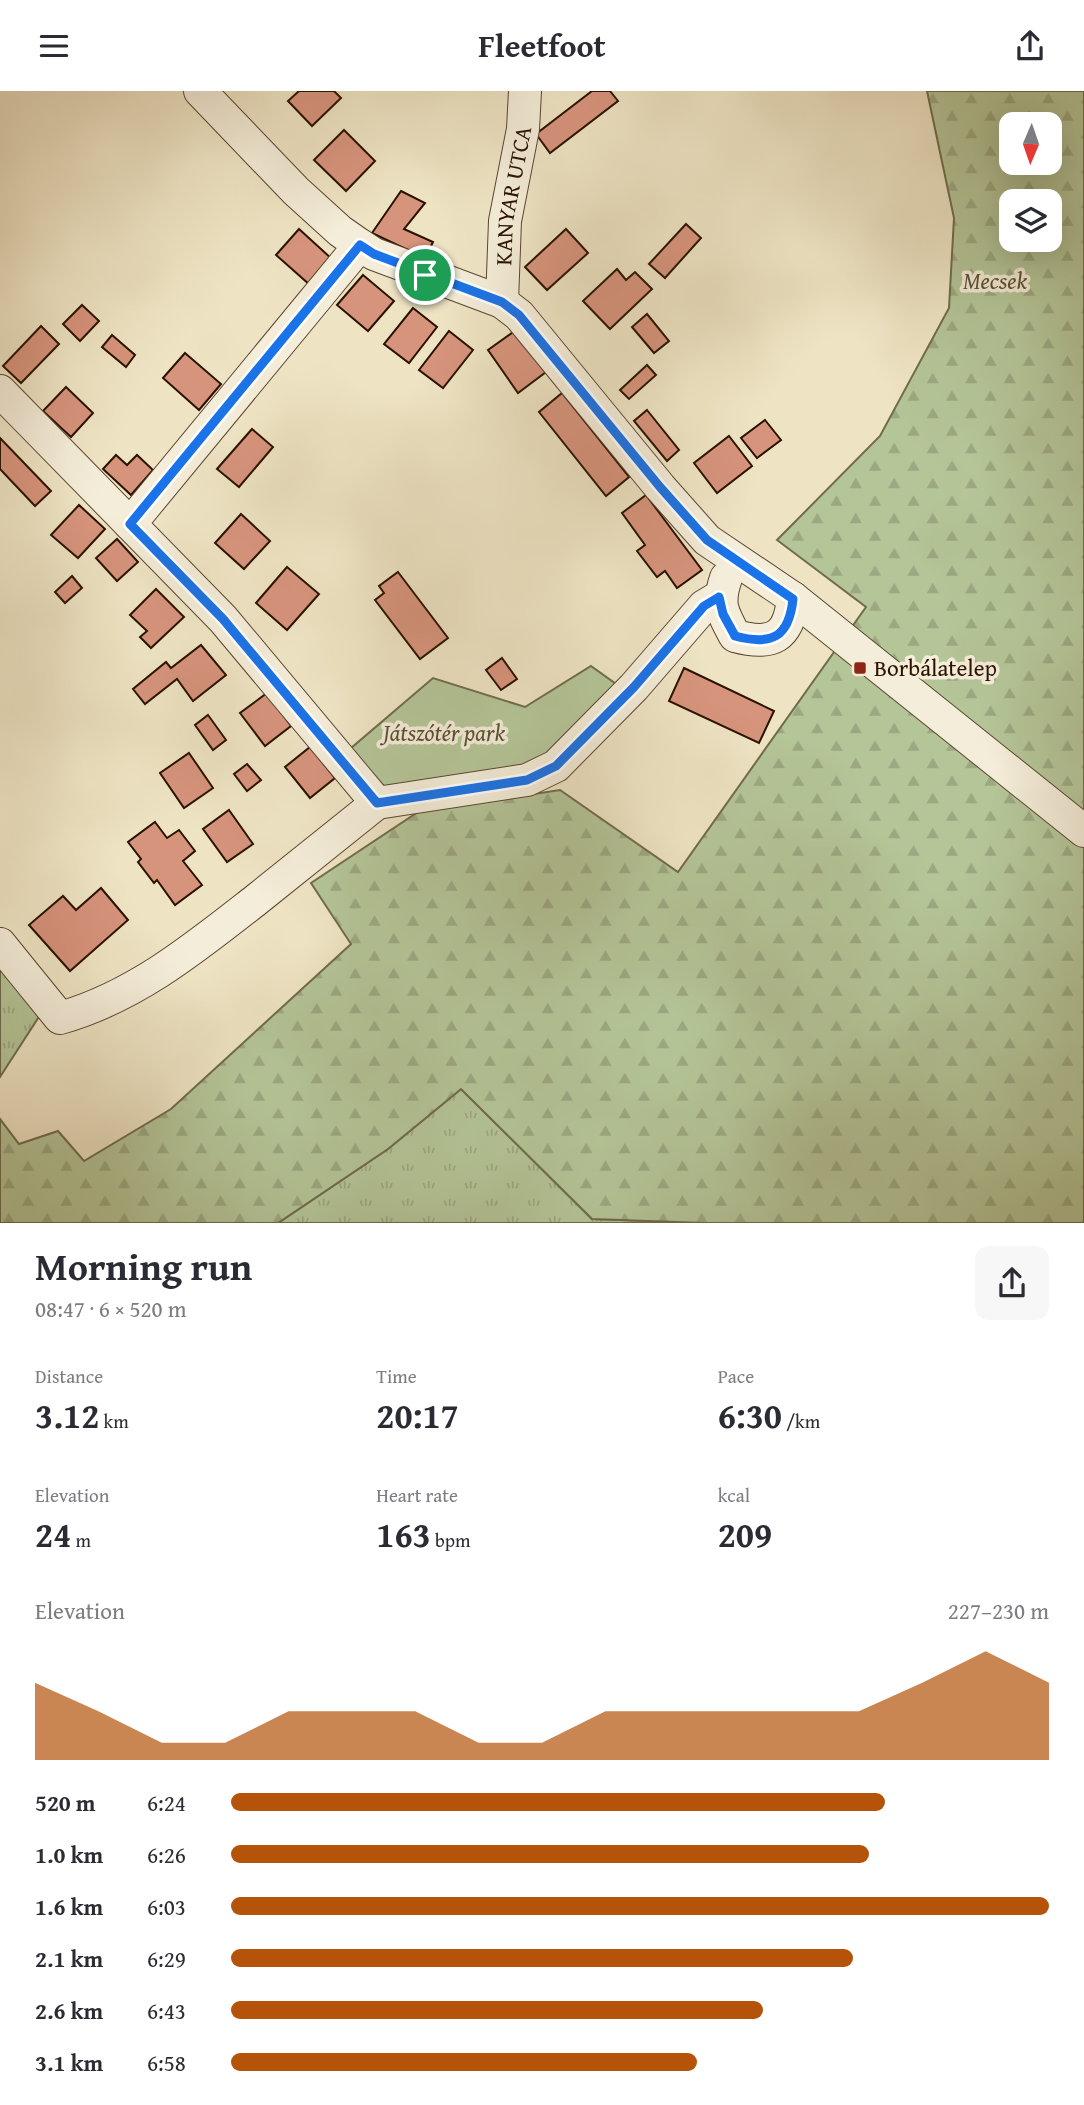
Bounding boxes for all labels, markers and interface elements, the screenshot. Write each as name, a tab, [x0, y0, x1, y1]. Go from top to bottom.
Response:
text: Fleetfoot	[478, 22, 606, 69]
icon: menu	[35, 27, 73, 65]
icon: share	[1011, 27, 1049, 65]
north arrow	[999, 112, 1062, 175]
map controls	[999, 112, 1062, 252]
street label: KANYAR UTCA	[486, 123, 539, 266]
button: layers	[999, 189, 1062, 252]
pin	[395, 245, 455, 305]
icon: arrive	[406, 256, 444, 294]
park label: Mecsek	[963, 264, 1027, 297]
place label: Borbálatelep	[874, 651, 997, 684]
marker: Borbálatelep	[852, 660, 868, 676]
park label: Játszótér park	[379, 716, 505, 749]
text: Morning run	[35, 1238, 252, 1294]
button: share	[975, 1246, 1049, 1320]
text: 08:47 · 6 × 520 m	[35, 1292, 187, 1325]
text: Distance	[35, 1362, 103, 1390]
text: Time	[376, 1362, 417, 1390]
text: Pace	[718, 1362, 754, 1390]
text: 3.12	[35, 1390, 99, 1441]
text: 20:17	[376, 1390, 459, 1441]
text: 6:30	[718, 1390, 782, 1441]
text: km	[99, 1407, 129, 1435]
text: /km	[782, 1407, 820, 1435]
text: Elevation	[35, 1481, 109, 1509]
text: Heart rate	[376, 1481, 458, 1509]
text: kcal	[718, 1481, 750, 1509]
text: 24	[35, 1509, 71, 1560]
text: 163	[376, 1509, 431, 1560]
text: 209	[718, 1509, 772, 1560]
text: m	[71, 1526, 91, 1554]
text: bpm	[431, 1526, 471, 1554]
text: Elevation	[35, 1594, 125, 1627]
text: 227–230 m	[948, 1594, 1049, 1627]
text: 520 m	[35, 1786, 96, 1819]
text: 6:24	[147, 1786, 186, 1819]
text: 1.0 km	[35, 1838, 103, 1871]
text: 6:26	[147, 1838, 186, 1871]
text: 1.6 km	[35, 1890, 103, 1923]
text: 6:03	[147, 1890, 186, 1923]
text: 2.1 km	[35, 1942, 103, 1975]
text: 6:29	[147, 1942, 186, 1975]
text: 2.6 km	[35, 1994, 103, 2027]
text: 6:43	[147, 1994, 186, 2027]
text: 3.1 km	[35, 2046, 103, 2079]
text: 6:58	[147, 2046, 186, 2079]

